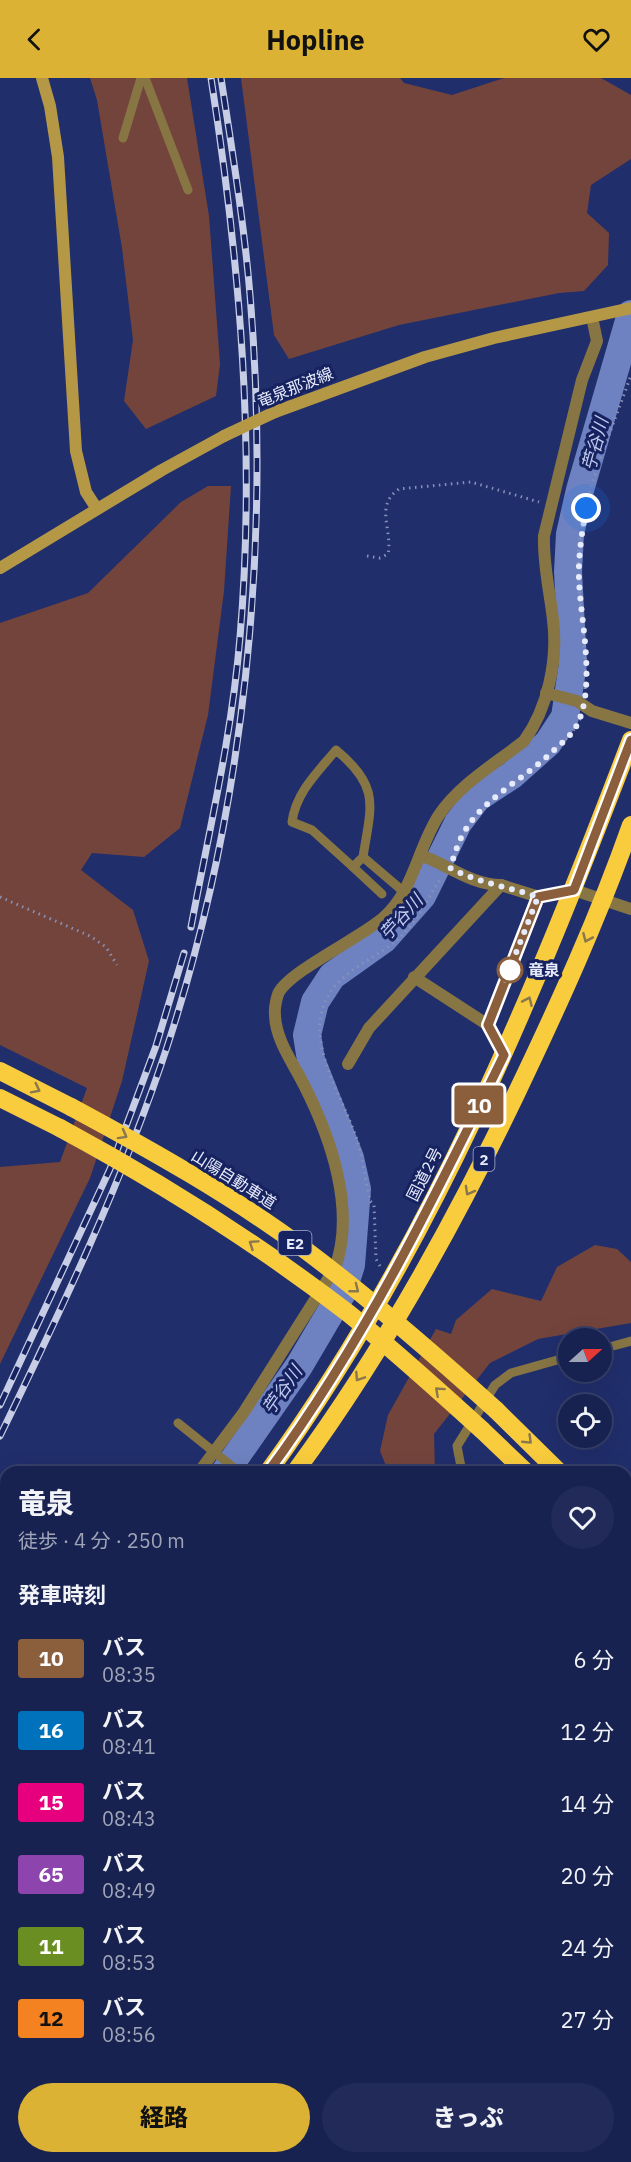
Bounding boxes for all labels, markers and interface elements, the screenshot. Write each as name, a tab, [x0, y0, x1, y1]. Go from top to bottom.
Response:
text: Hopline	[266, 22, 365, 57]
icon: back	[18, 23, 51, 56]
icon: heart	[580, 23, 613, 56]
street label: 竜泉那波線	[254, 363, 336, 411]
water label: 苧谷川	[577, 413, 614, 473]
your location	[571, 493, 601, 523]
water label: 苧谷川	[374, 888, 429, 945]
one-way arrow	[582, 932, 594, 943]
marker: 竜泉	[497, 957, 523, 983]
place label: 竜泉	[528, 960, 560, 980]
one-way arrow	[520, 997, 532, 1008]
one-way arrow	[30, 1081, 41, 1093]
line badge: 10	[452, 1086, 506, 1124]
text: 10	[466, 1091, 492, 1119]
one-way arrow	[116, 1128, 127, 1139]
street label: 国道2号	[402, 1144, 446, 1204]
street label: 山陽自動車道	[188, 1145, 280, 1213]
road number: 2	[474, 1147, 494, 1171]
one-way arrow	[465, 1184, 476, 1195]
road number: E2	[278, 1231, 312, 1255]
one-way arrow	[248, 1240, 259, 1251]
one-way arrow	[348, 1281, 359, 1292]
north arrow	[558, 1328, 612, 1382]
map controls	[558, 1328, 612, 1448]
water label: 苧谷川	[257, 1360, 308, 1419]
one-way arrow	[355, 1371, 367, 1381]
one-way arrow	[435, 1387, 446, 1398]
button: locate	[558, 1394, 612, 1448]
one-way arrow	[521, 1433, 532, 1444]
text: 竜泉	[18, 1484, 74, 1521]
button: heart	[551, 1486, 614, 1549]
text: 徒歩 · 4 分 · 250 m	[18, 1527, 185, 1554]
text: 発車時刻	[18, 1580, 106, 1609]
text: バス	[102, 1632, 146, 1661]
text: 10	[38, 1644, 64, 1672]
text: 6 分	[574, 1645, 614, 1674]
text: 08:35	[102, 1661, 156, 1688]
text: バス	[102, 1704, 146, 1733]
text: 16	[38, 1716, 64, 1744]
text: 12 分	[560, 1717, 614, 1746]
text: 08:41	[102, 1733, 156, 1760]
text: バス	[102, 1776, 146, 1805]
text: 15	[38, 1788, 64, 1816]
text: 14 分	[560, 1789, 614, 1818]
text: 08:43	[102, 1805, 156, 1832]
text: バス	[102, 1848, 146, 1877]
text: 65	[38, 1860, 64, 1888]
text: 20 分	[560, 1861, 614, 1890]
text: 08:49	[102, 1877, 156, 1904]
text: バス	[102, 1920, 146, 1949]
text: 11	[38, 1932, 64, 1960]
text: 24 分	[560, 1933, 614, 1962]
text: 08:53	[102, 1949, 156, 1976]
text: バス	[102, 1992, 146, 2021]
text: 12	[38, 2004, 64, 2032]
text: 27 分	[560, 2005, 614, 2034]
text: 08:56	[102, 2021, 156, 2048]
button: 経路	[18, 2083, 310, 2152]
button: きっぷ	[322, 2083, 614, 2152]

